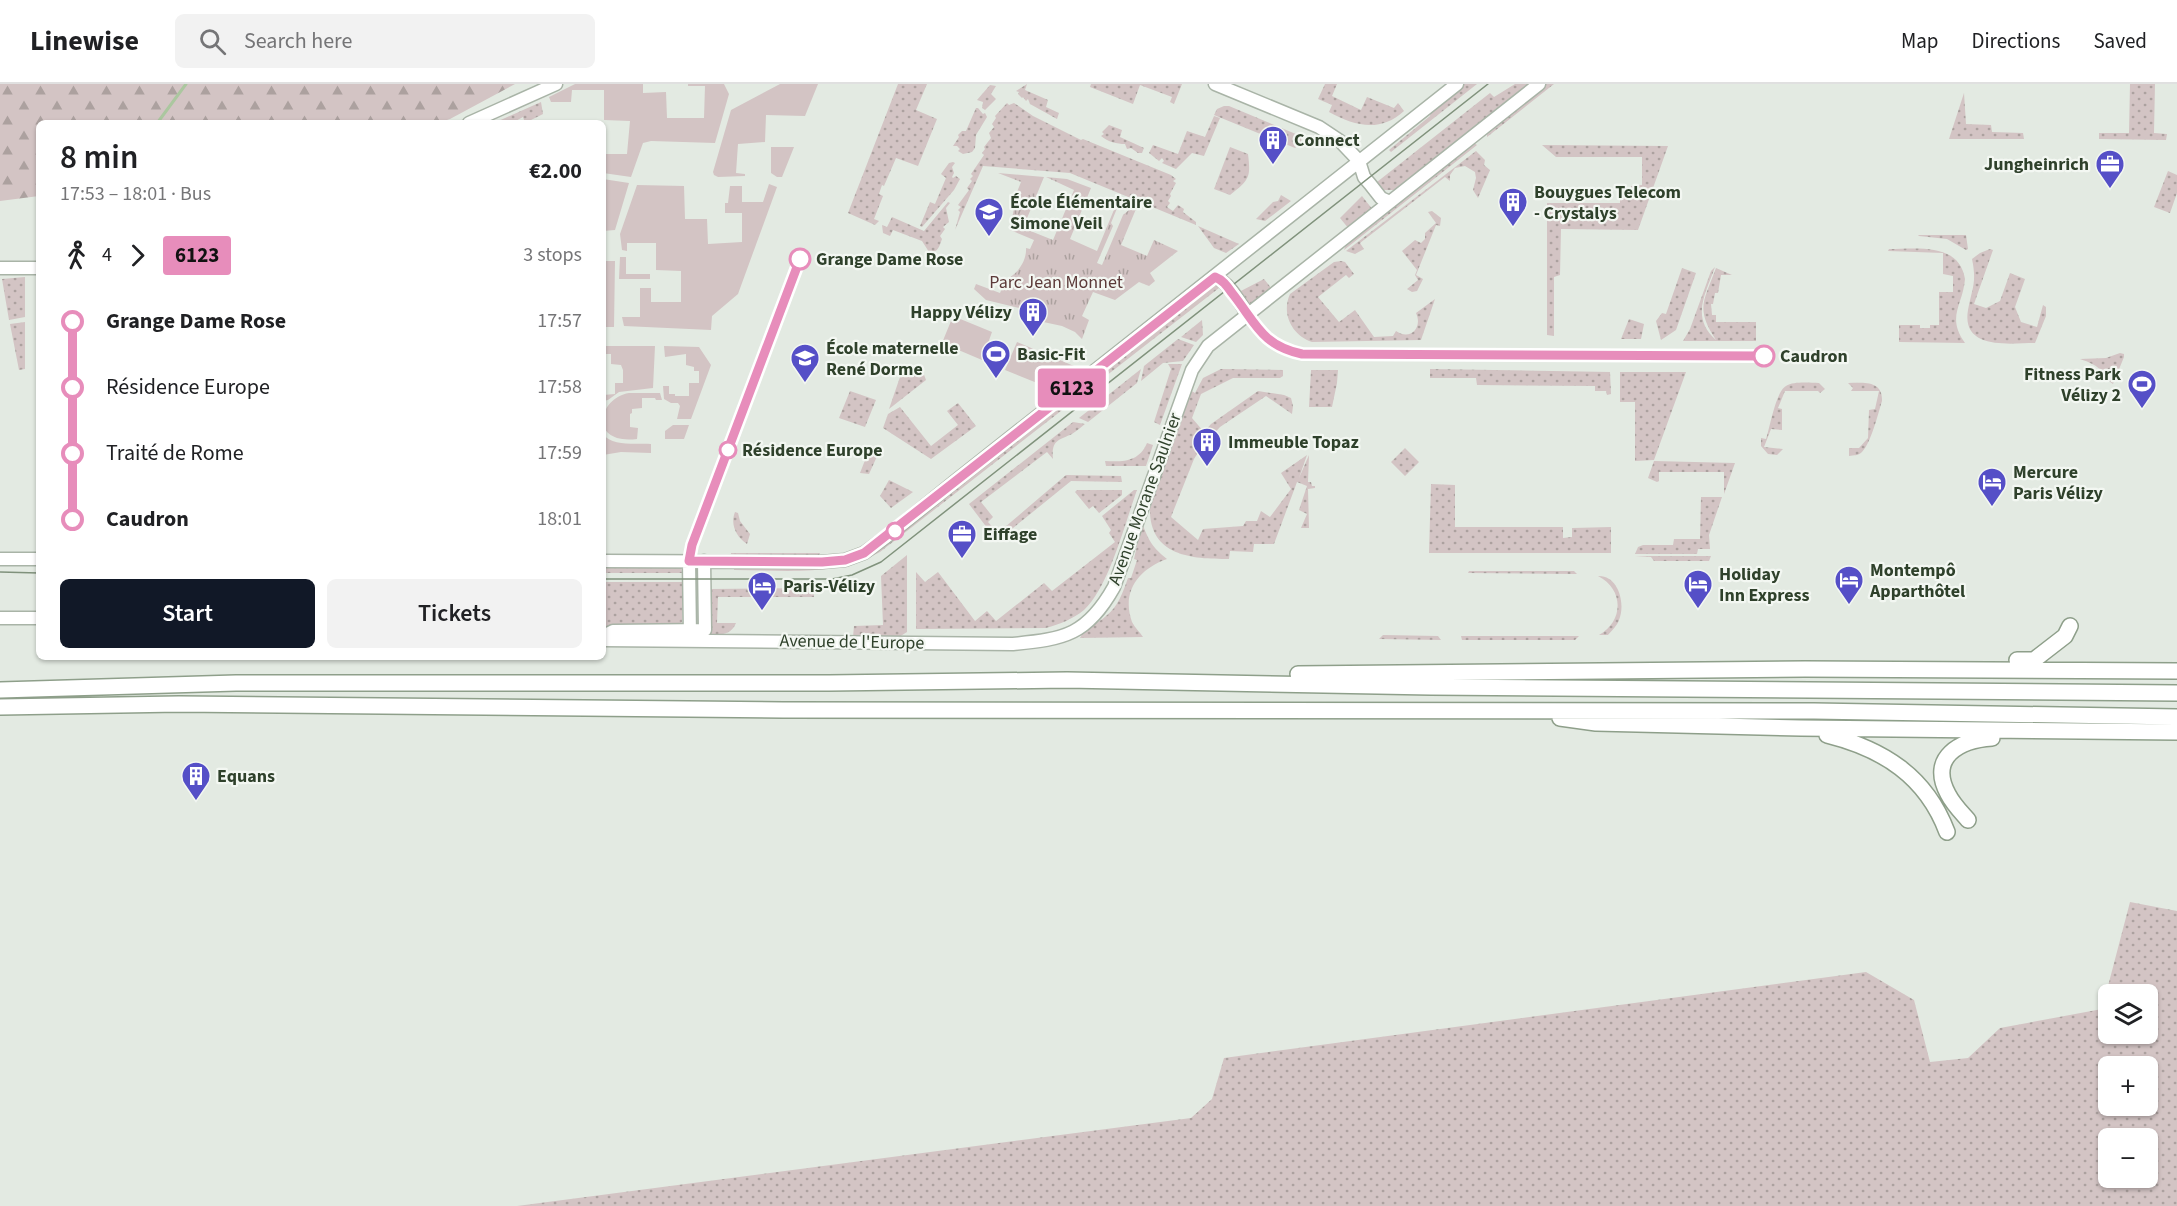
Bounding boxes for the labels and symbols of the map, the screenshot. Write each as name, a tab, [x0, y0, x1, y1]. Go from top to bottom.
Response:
building icon: Connect	[1257, 124, 1289, 166]
place label: Connect	[1294, 128, 1360, 153]
office icon: Jungheinrich	[2094, 148, 2126, 190]
place label: Jungheinrich	[1984, 152, 2089, 177]
place label: Bouygues Telecom - Crystalys	[1534, 180, 1681, 226]
building icon: Bouygues Telecom - Crystalys	[1497, 186, 1529, 228]
place label: École Élémentaire Simone Veil	[1010, 190, 1152, 236]
school or university icon: École Élémentaire Simone Veil	[973, 196, 1005, 238]
place label: Grange Dame Rose	[816, 247, 963, 272]
marker: Grange Dame Rose	[789, 248, 811, 270]
park label: Parc Jean Monnet	[989, 270, 1123, 295]
building icon: Happy Vélizy	[1017, 296, 1049, 338]
place label: Happy Vélizy	[910, 300, 1013, 325]
place label: École maternelle René Dorme	[826, 336, 959, 382]
sports icon: Basic-Fit	[980, 338, 1012, 380]
school or university icon: École maternelle René Dorme	[789, 342, 821, 384]
place label: Basic-Fit	[1017, 342, 1085, 367]
place label: Caudron	[1780, 344, 1848, 369]
marker: Caudron	[1753, 345, 1775, 367]
place label: Fitness Park Vélizy 2	[2024, 362, 2121, 408]
line badge: 6123	[1030, 368, 1114, 408]
sports icon: Fitness Park Vélizy 2	[2126, 368, 2158, 410]
street label: Avenue Morane Saulnier	[1102, 409, 1188, 589]
building icon: Immeuble Topaz	[1191, 426, 1223, 468]
place label: Immeuble Topaz	[1228, 430, 1359, 455]
place label: Résidence Europe	[742, 438, 883, 463]
marker: Résidence Europe	[719, 441, 737, 459]
place label: Mercure Paris Vélizy	[2013, 460, 2104, 506]
hotel icon: Mercure Paris Vélizy	[1976, 466, 2008, 508]
office icon: Eiffage	[946, 518, 978, 560]
unlabelled marker	[886, 522, 904, 540]
place label: Eiffage	[983, 522, 1037, 547]
place label: Montempô Apparthôtel	[1869, 558, 1965, 604]
place label: Holiday Inn Express	[1719, 562, 1810, 608]
hotel icon: Montempô Apparthôtel	[1833, 564, 1865, 606]
hotel icon: Holiday Inn Express	[1682, 568, 1714, 610]
hotel icon: Paris-Vélizy	[746, 570, 778, 612]
place label: Paris-Vélizy	[783, 574, 876, 599]
street label: Avenue de l'Europe	[779, 628, 925, 656]
building icon: Equans	[180, 760, 212, 802]
place label: Equans	[217, 764, 275, 789]

